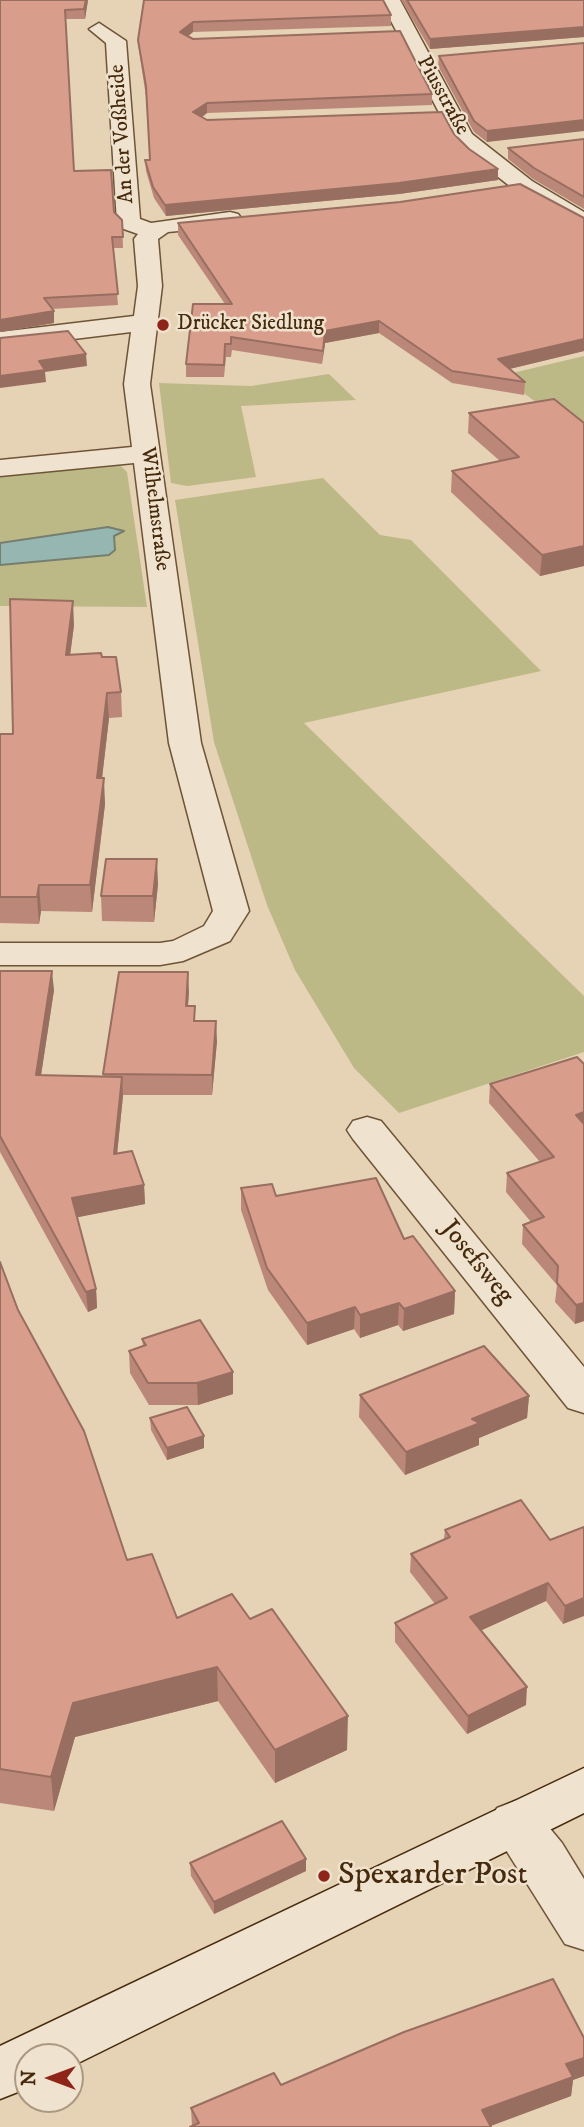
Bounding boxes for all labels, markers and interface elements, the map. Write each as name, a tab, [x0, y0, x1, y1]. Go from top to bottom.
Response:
street label: Piusstraße	[410, 52, 474, 140]
street label: An der Voßheide	[106, 63, 140, 205]
place label: Drücker Siedlung	[177, 312, 324, 338]
marker: Drücker Siedlung	[155, 317, 171, 333]
street label: Wilhelmstraße	[134, 446, 174, 572]
street label: Josefsweg	[433, 1215, 519, 1311]
place label: Spexarder Post	[338, 1857, 528, 1895]
marker: Spexarder Post	[316, 1868, 332, 1884]
north arrow	[14, 2043, 84, 2113]
text: N	[18, 2070, 41, 2086]

